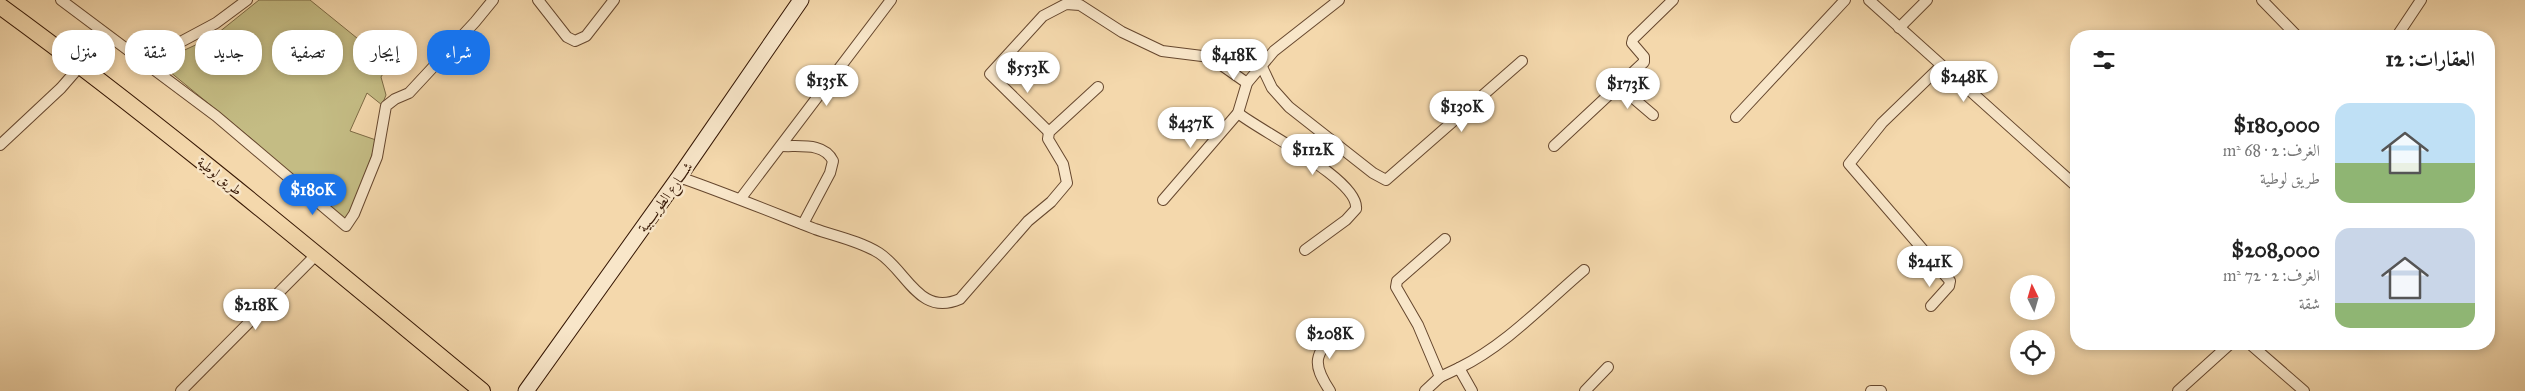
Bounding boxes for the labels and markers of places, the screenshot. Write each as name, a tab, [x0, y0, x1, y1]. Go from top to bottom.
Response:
pin: $418K	[1199, 38, 1269, 81]
pin: $553K	[993, 52, 1063, 94]
pin: $248K	[1929, 61, 1999, 103]
pin: $135K	[792, 64, 862, 107]
pin: $173K	[1593, 68, 1663, 110]
pin: $130K	[1427, 90, 1497, 133]
pin: $437K	[1156, 106, 1226, 149]
pin: $112K	[1278, 134, 1348, 176]
pin: $180K	[278, 174, 348, 216]
pin: $241K	[1895, 246, 1965, 288]
pin: $218K	[221, 288, 291, 331]
pin: $208K	[1295, 318, 1365, 360]

